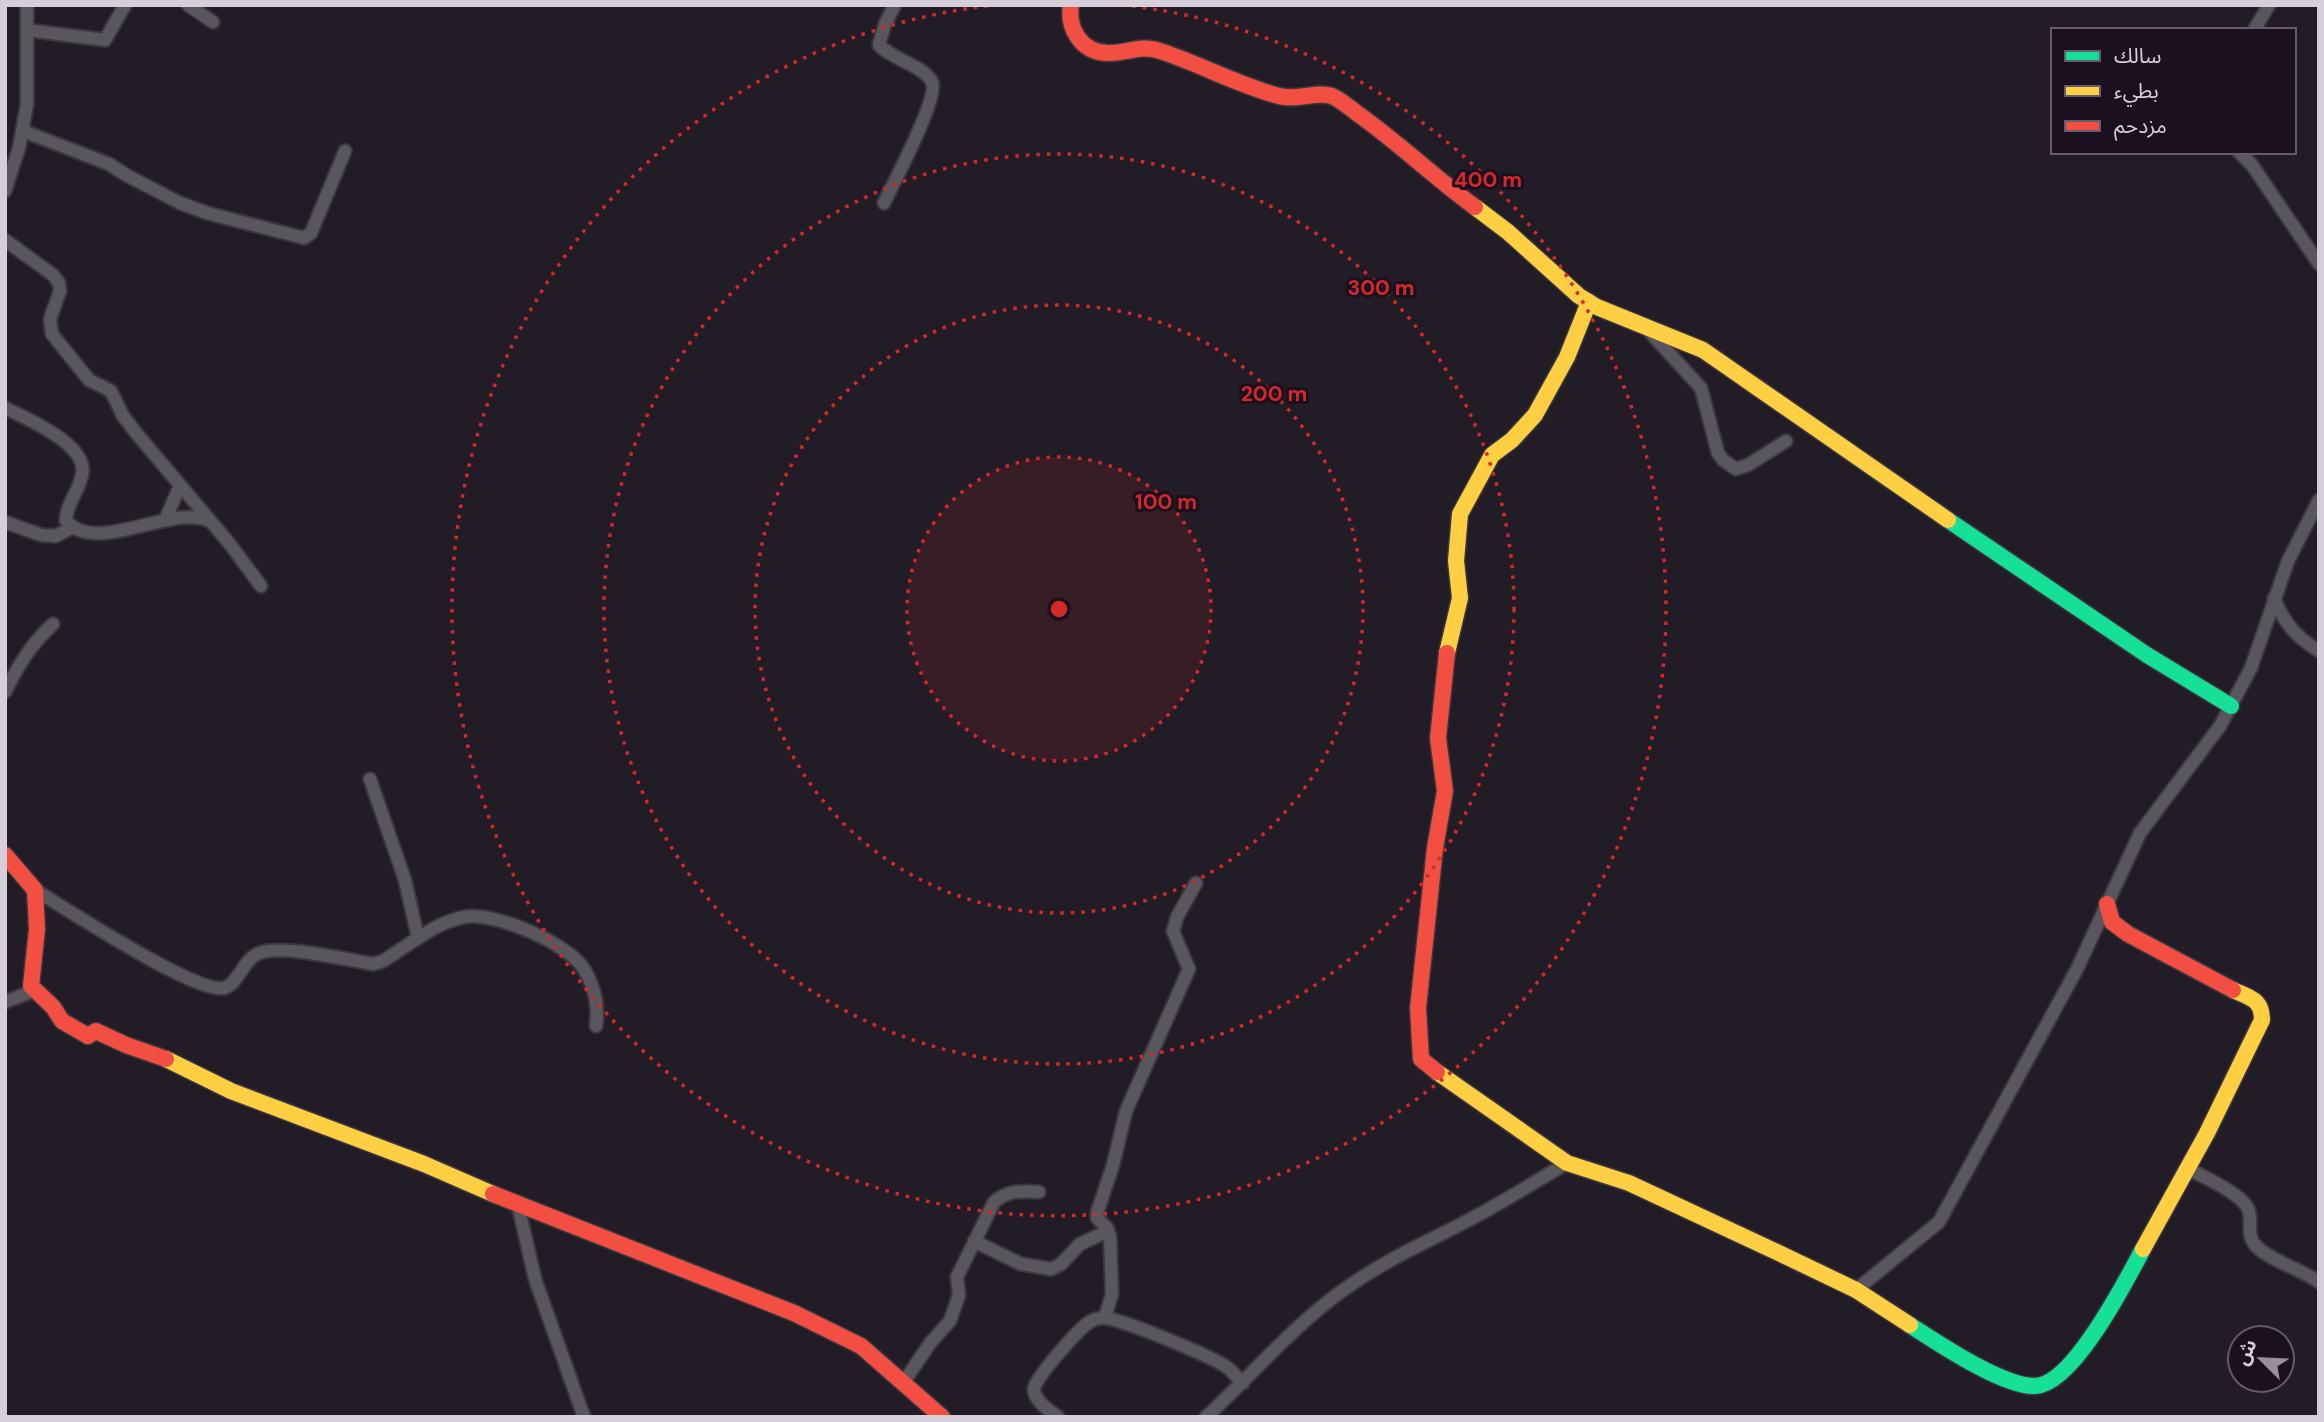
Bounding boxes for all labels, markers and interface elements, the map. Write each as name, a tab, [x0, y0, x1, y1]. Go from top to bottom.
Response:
legend	[2051, 28, 2296, 154]
text: سالك	[2114, 42, 2161, 70]
text: بطيء	[2114, 77, 2159, 107]
text: مزدحم	[2114, 112, 2167, 141]
text: 400 m	[1454, 166, 1522, 194]
text: 300 m	[1348, 274, 1414, 302]
text: 200 m	[1241, 380, 1307, 408]
text: 100 m	[1135, 488, 1197, 516]
centre of rings	[1047, 597, 1071, 621]
north arrow	[2226, 1324, 2296, 1394]
text: ش	[2229, 1335, 2263, 1369]

